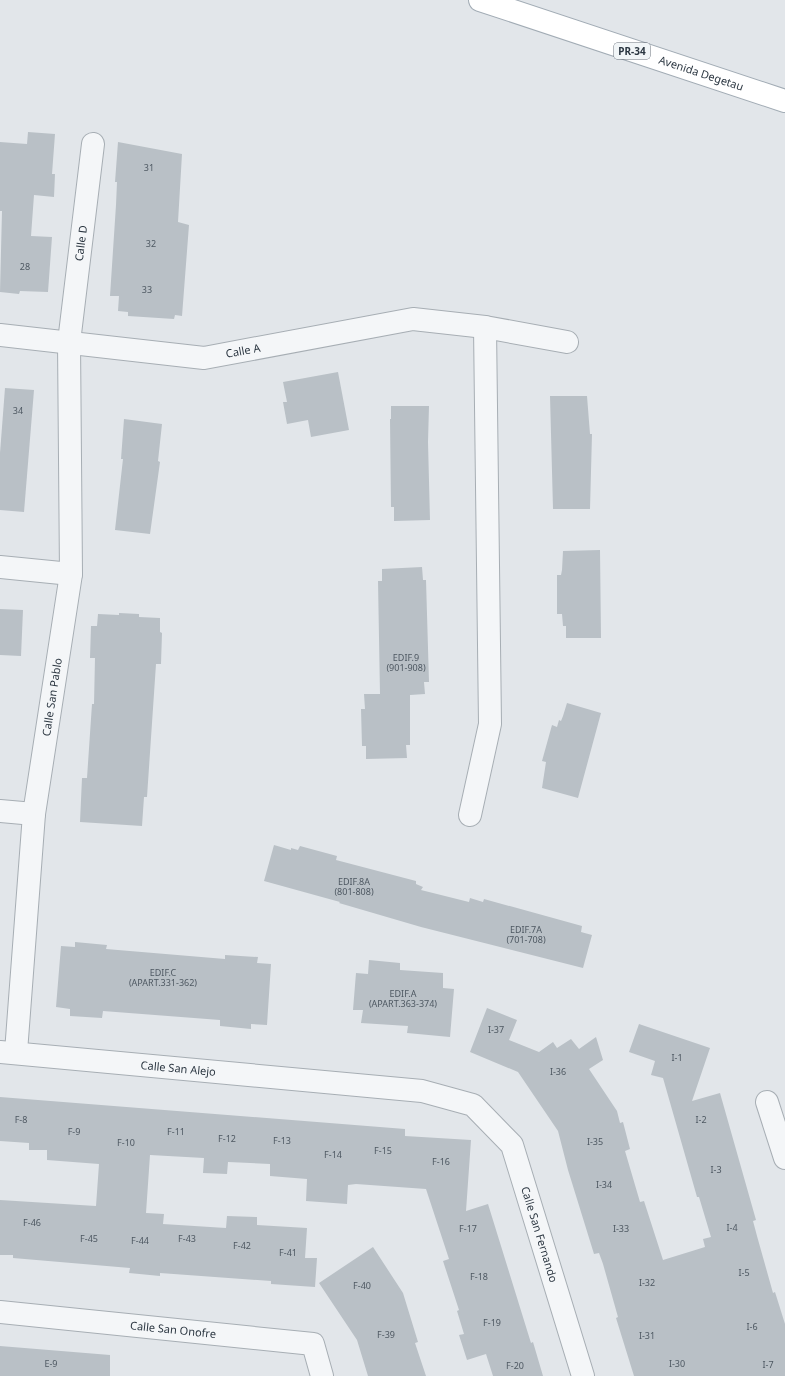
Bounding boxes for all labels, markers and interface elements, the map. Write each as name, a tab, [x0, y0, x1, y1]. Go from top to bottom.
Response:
road number: PR-34	[614, 43, 650, 59]
street label: Avenida Degetau	[657, 52, 746, 94]
house number: 31	[144, 161, 154, 174]
street label: Calle D	[71, 224, 90, 262]
house number: 32	[146, 237, 156, 250]
house number: 28	[20, 260, 30, 273]
house number: 33	[142, 283, 152, 296]
street label: Calle A	[224, 339, 262, 361]
house number: 34	[13, 404, 23, 417]
house number: EDIF.9 (901-908)	[386, 651, 426, 674]
street label: Calle San Pablo	[38, 657, 65, 737]
house number: EDIF.8A (801-808)	[334, 875, 374, 898]
house number: EDIF.7A (701-708)	[506, 923, 546, 946]
house number: EDIF.C (APART.331-362)	[129, 966, 197, 989]
house number: EDIF.A (APART.363-374)	[369, 987, 437, 1010]
house number: I-37	[488, 1023, 504, 1036]
house number: I-1	[671, 1051, 683, 1064]
street label: Calle San Alejo	[140, 1057, 217, 1079]
house number: I-36	[550, 1065, 566, 1078]
house number: F-8	[15, 1113, 27, 1126]
house number: I-2	[695, 1113, 707, 1126]
house number: F-9	[68, 1125, 80, 1138]
house number: F-11	[167, 1125, 185, 1138]
house number: F-12	[218, 1132, 236, 1145]
house number: F-13	[273, 1134, 291, 1147]
house number: I-35	[587, 1135, 603, 1148]
house number: F-10	[117, 1136, 135, 1149]
house number: F-15	[374, 1144, 392, 1157]
house number: F-14	[324, 1148, 342, 1161]
house number: F-16	[432, 1155, 450, 1168]
house number: I-3	[710, 1163, 722, 1176]
house number: I-34	[596, 1178, 612, 1191]
street label: Calle San Fernando	[518, 1184, 562, 1284]
house number: F-46	[23, 1216, 41, 1229]
house number: I-4	[726, 1221, 738, 1234]
house number: F-17	[459, 1222, 477, 1235]
house number: I-33	[613, 1222, 629, 1235]
house number: F-45	[80, 1232, 98, 1245]
house number: F-43	[178, 1232, 196, 1245]
house number: F-44	[131, 1234, 149, 1247]
house number: F-42	[233, 1239, 251, 1252]
house number: F-41	[279, 1246, 297, 1259]
house number: I-5	[738, 1266, 750, 1279]
house number: F-18	[470, 1270, 488, 1283]
house number: I-32	[639, 1276, 655, 1289]
house number: F-40	[353, 1279, 371, 1292]
house number: F-19	[483, 1316, 501, 1329]
street label: Calle San Onofre	[129, 1317, 217, 1341]
house number: I-6	[746, 1320, 758, 1333]
house number: F-39	[377, 1328, 395, 1341]
house number: I-31	[639, 1329, 655, 1342]
house number: E-9	[44, 1357, 58, 1370]
house number: I-30	[669, 1357, 685, 1370]
house number: I-7	[762, 1358, 774, 1371]
house number: F-20	[506, 1359, 524, 1372]

